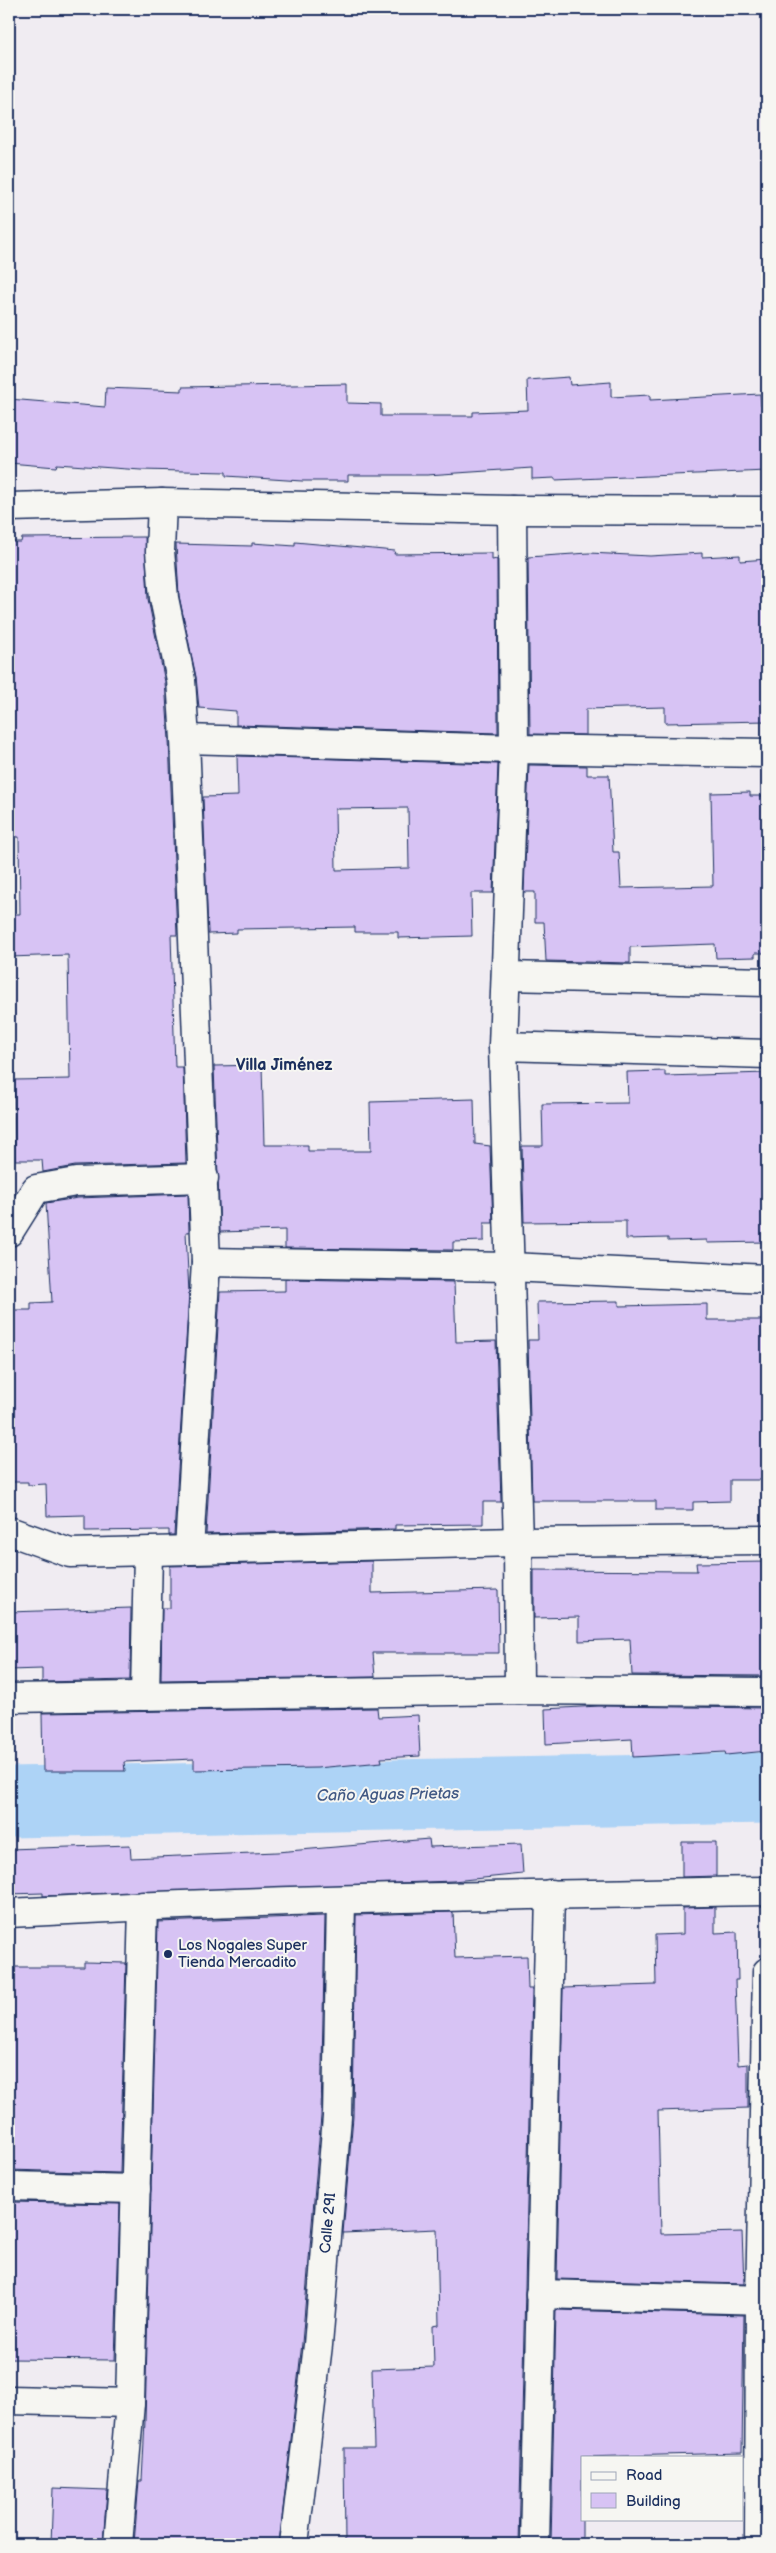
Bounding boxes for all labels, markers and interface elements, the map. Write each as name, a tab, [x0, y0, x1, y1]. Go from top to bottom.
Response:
district label: Villa Jiménez	[236, 1056, 332, 1075]
water label: Caño Aguas Prietas	[317, 1784, 459, 1806]
place label: Los Nogales Super Tienda Mercadito	[178, 1936, 307, 1972]
marker: Los Nogales Super Tienda Mercadito	[162, 1948, 174, 1960]
street label: Calle 29I	[316, 2192, 340, 2254]
legend	[581, 2456, 744, 2520]
text: Road	[626, 2466, 662, 2485]
text: Building	[626, 2492, 681, 2511]

